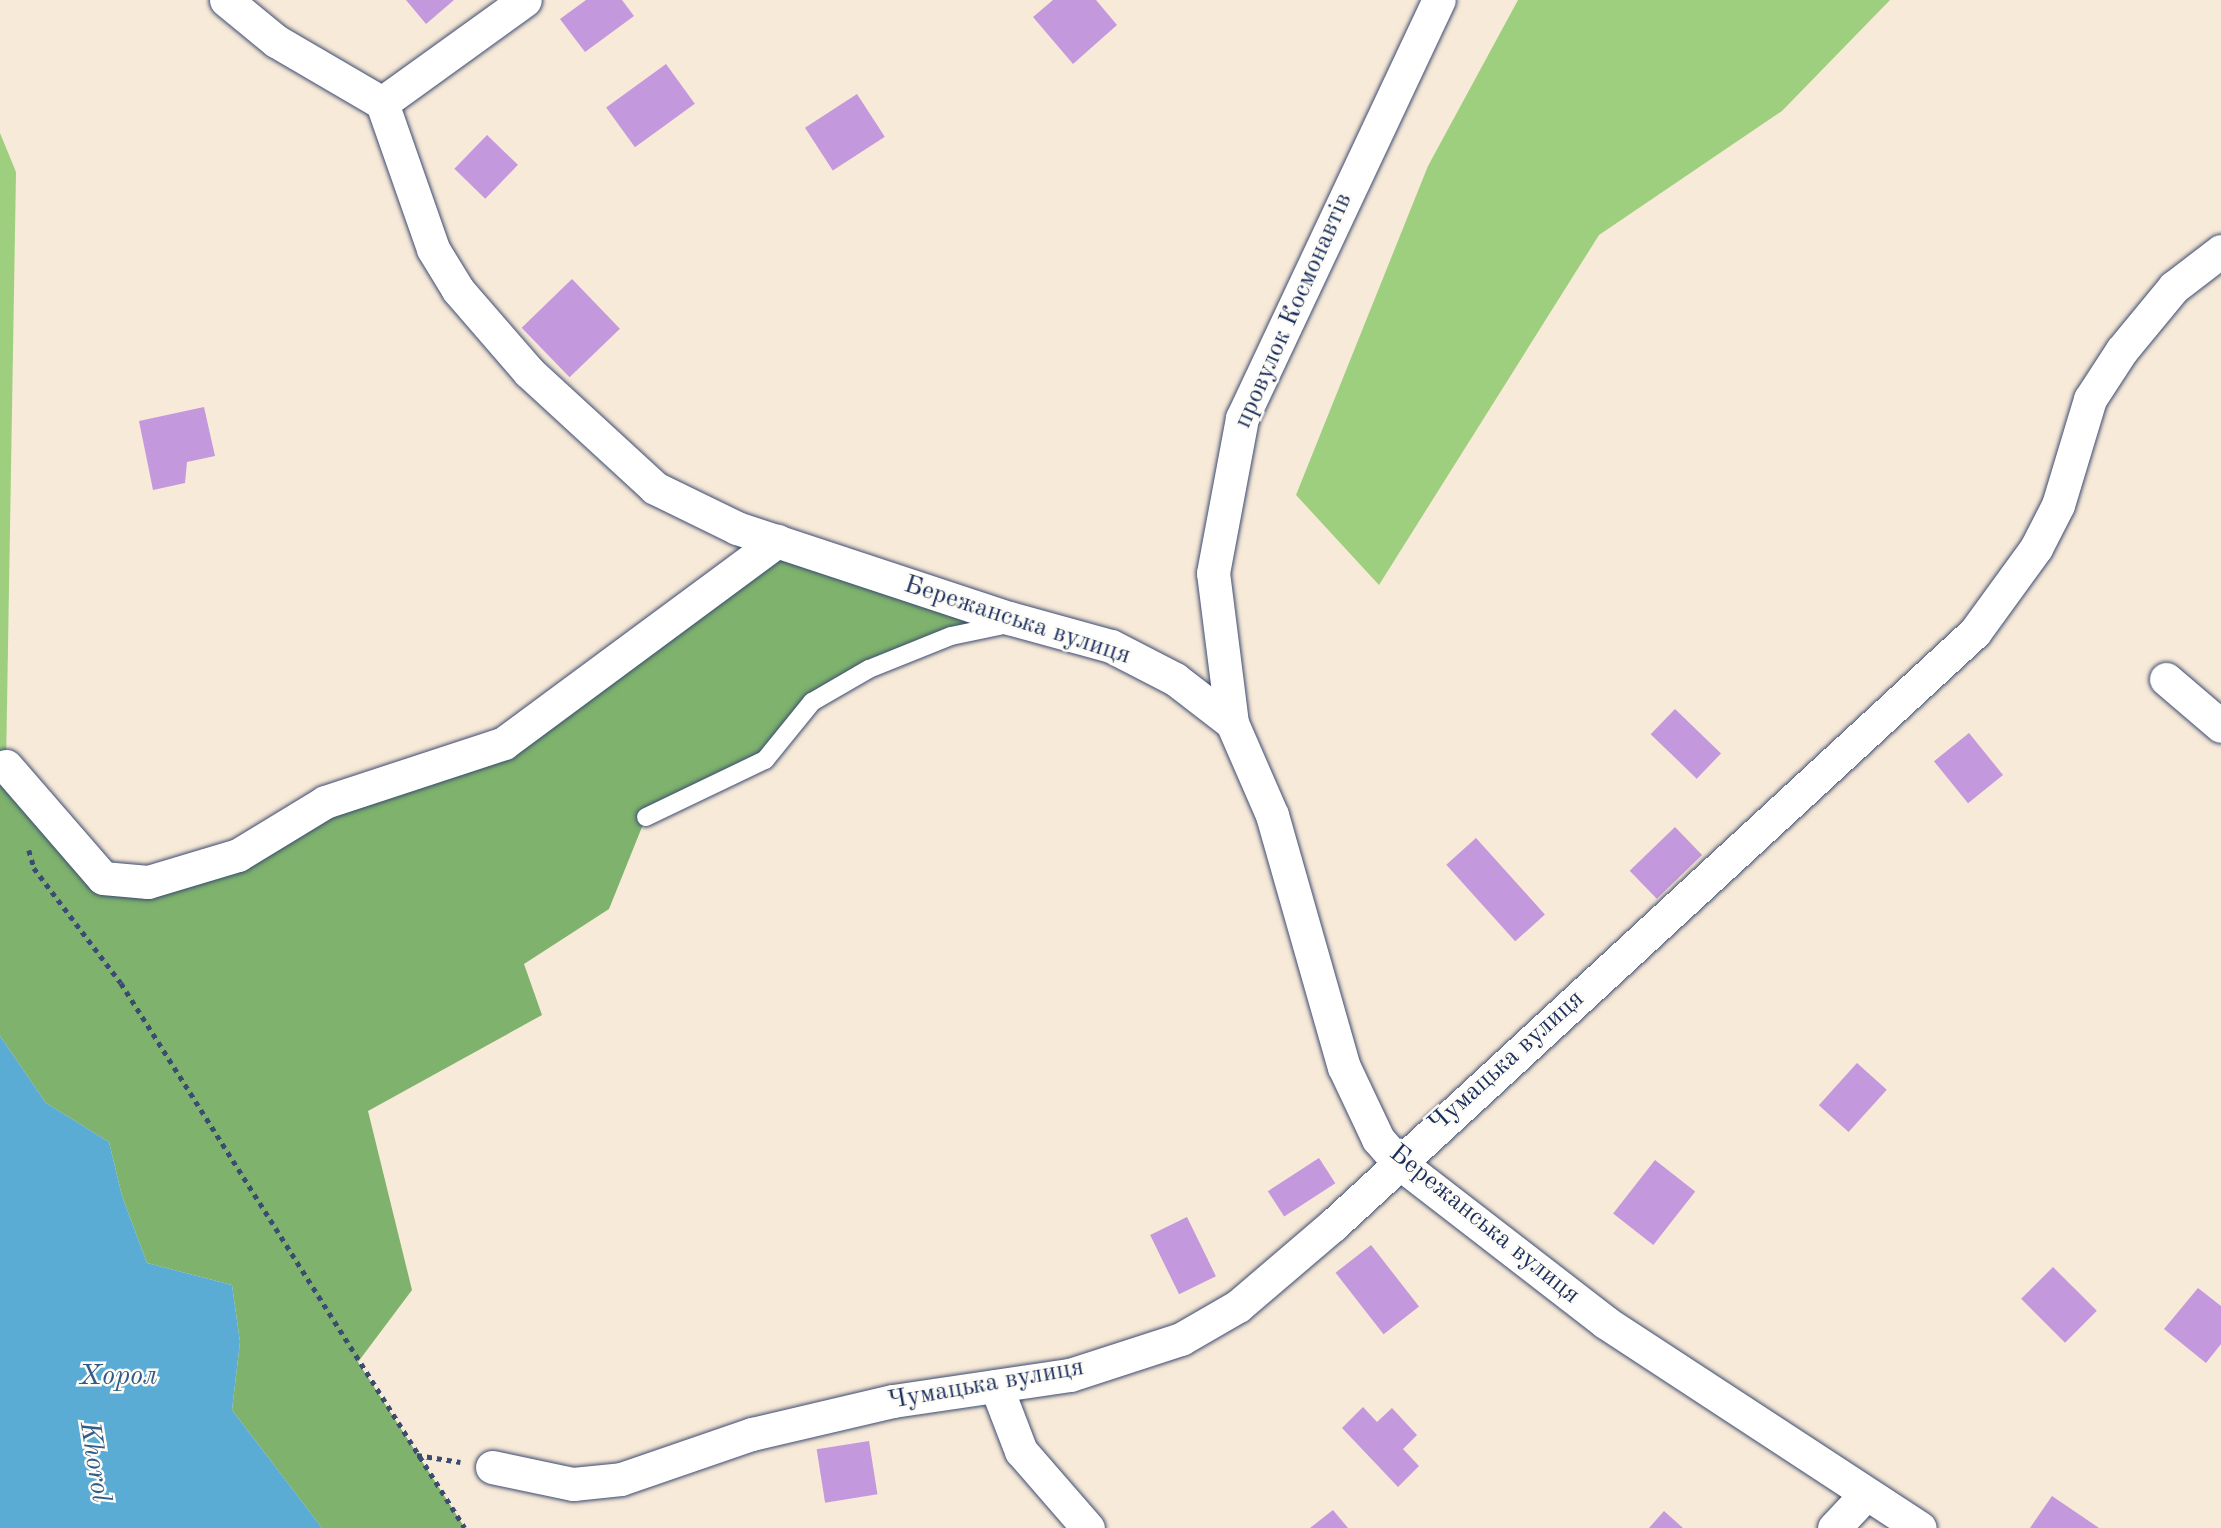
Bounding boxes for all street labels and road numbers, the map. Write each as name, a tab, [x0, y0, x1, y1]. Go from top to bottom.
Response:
street label: провулок Космонавтів	[1228, 189, 1360, 433]
street label: Бережанська вулиця	[900, 570, 1134, 672]
street label: Чумацька вулиця	[1423, 984, 1591, 1140]
street label: Бережанська вулиця	[1382, 1138, 1586, 1312]
street label: Чумацька вулиця	[886, 1352, 1086, 1418]

